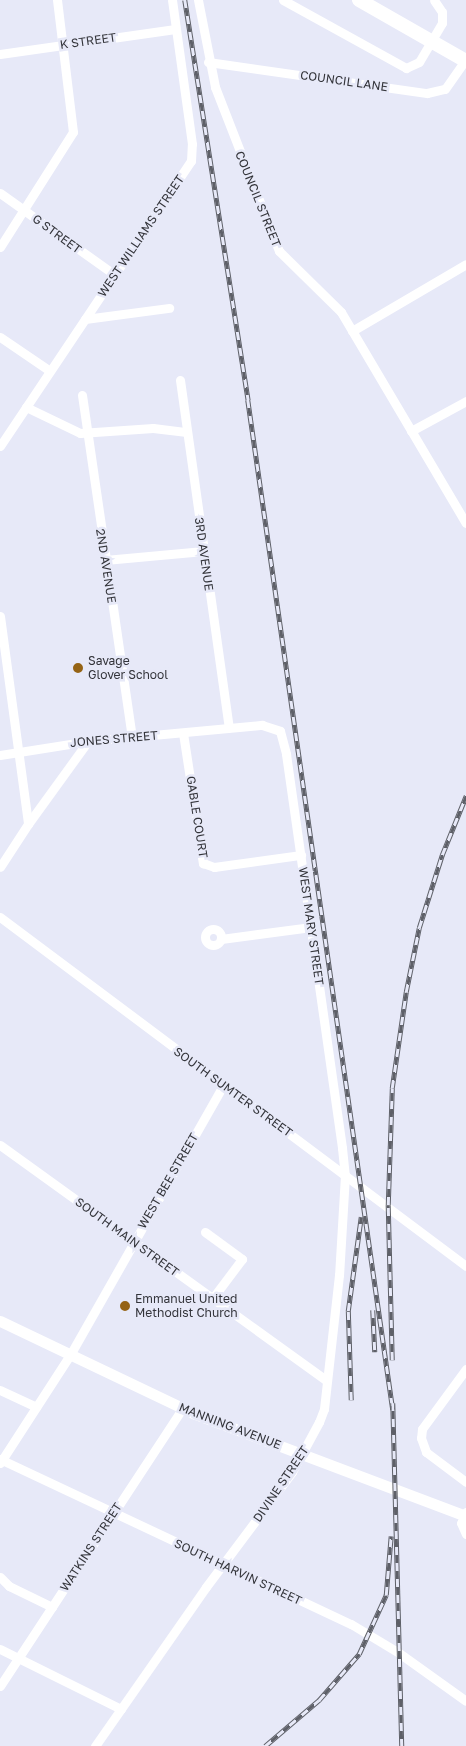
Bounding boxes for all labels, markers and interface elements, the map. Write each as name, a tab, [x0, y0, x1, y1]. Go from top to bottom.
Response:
street label: K STREET	[59, 30, 117, 52]
street label: COUNCIL LANE	[299, 68, 389, 94]
street label: COUNCIL STREET	[232, 149, 284, 249]
street label: WEST WILLIAMS STREET	[95, 172, 187, 300]
street label: G STREET	[30, 211, 84, 257]
street label: 3RD AVENUE	[192, 516, 216, 592]
street label: 2ND AVENUE	[93, 528, 119, 604]
place label: Savage Glover School	[88, 654, 168, 682]
marker: Savage Glover School	[72, 662, 84, 674]
street label: JONES STREET	[70, 728, 158, 750]
street label: GABLE COURT	[183, 775, 211, 859]
street label: WEST MARY STREET	[296, 866, 326, 986]
street label: SOUTH SUMTER STREET	[171, 1044, 295, 1140]
street label: WEST BEE STREET	[135, 1131, 201, 1231]
street label: SOUTH MAIN STREET	[72, 1195, 182, 1279]
place label: Emmanuel United Methodist Church	[135, 1292, 238, 1320]
marker: Emmanuel United Methodist Church	[119, 1300, 131, 1312]
street label: MANNING AVENUE	[177, 1400, 283, 1452]
street label: DIVINE STREET	[250, 1443, 312, 1525]
street label: WATKINS STREET	[57, 1500, 125, 1594]
street label: SOUTH HARVIN STREET	[172, 1536, 304, 1608]

